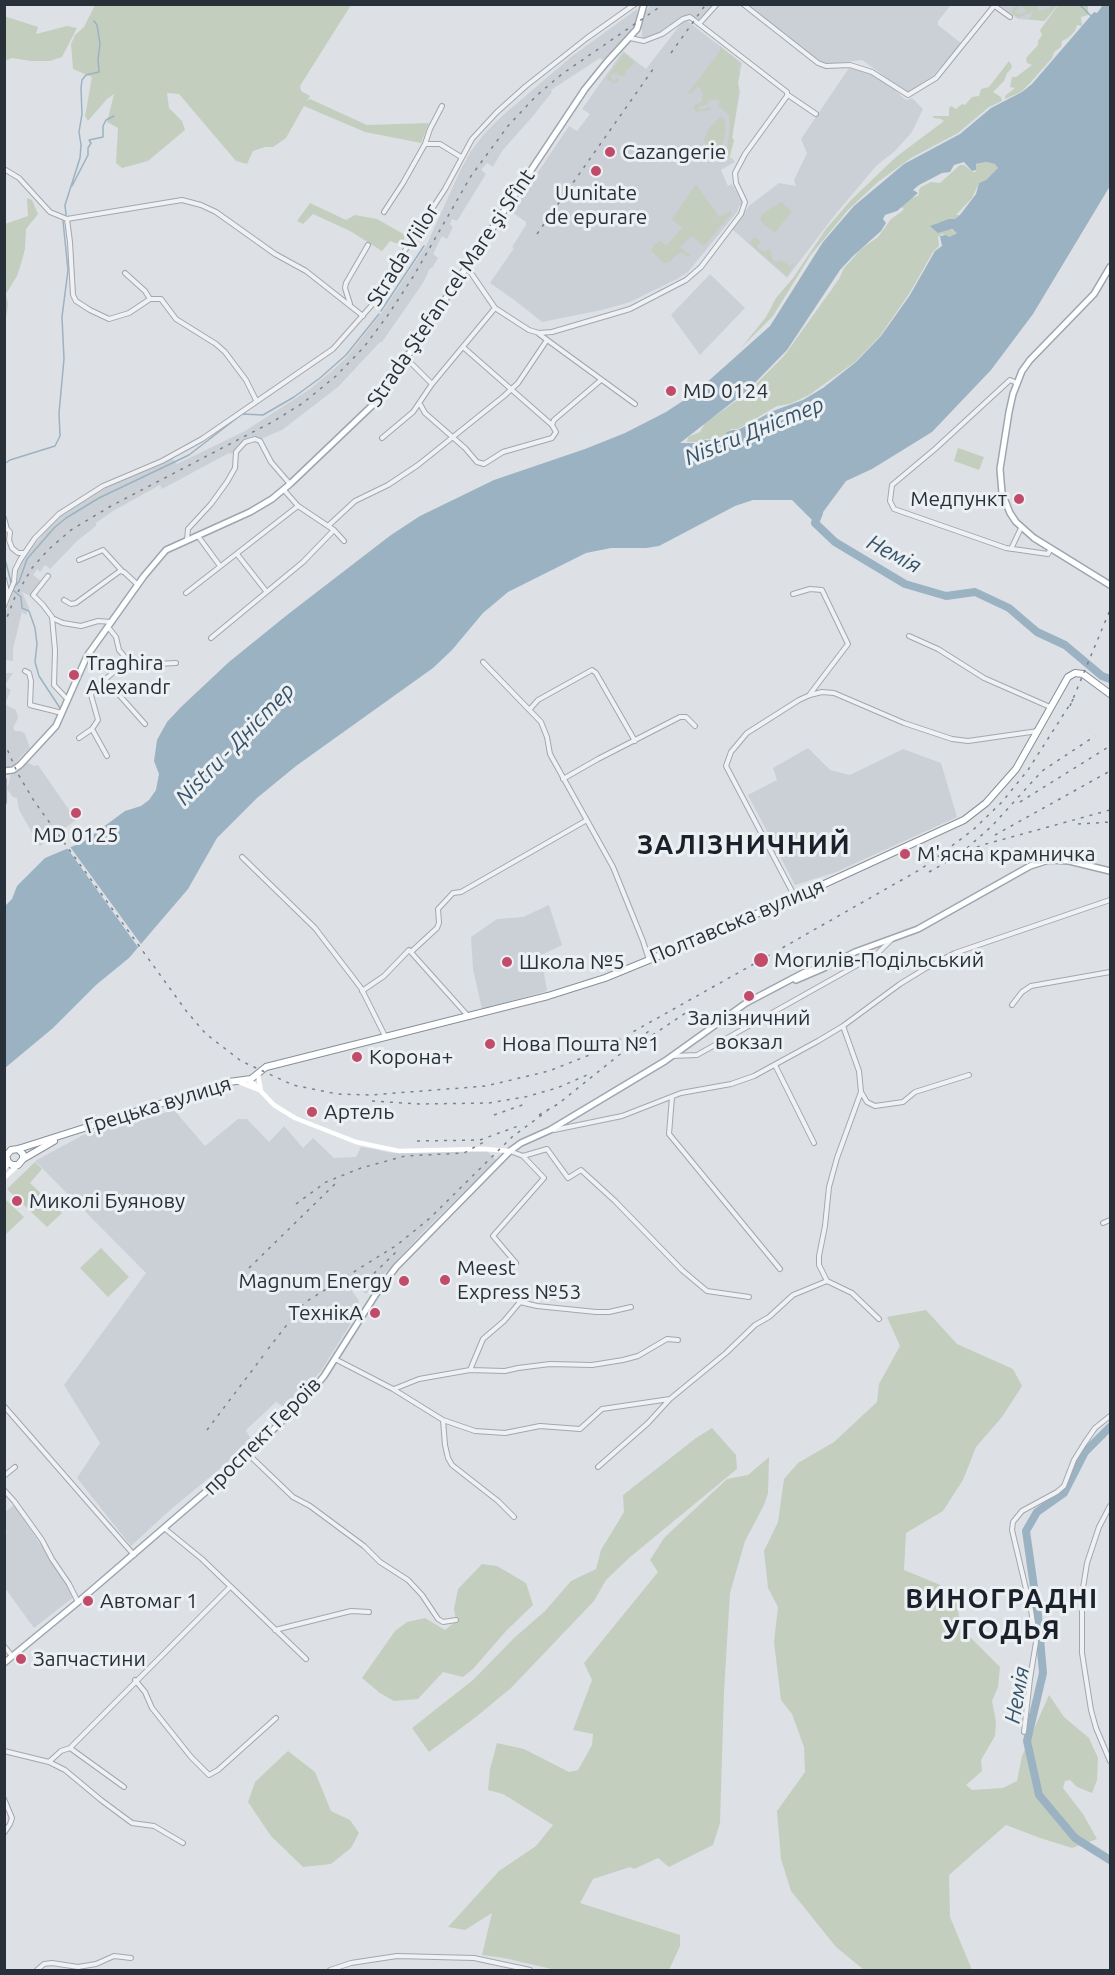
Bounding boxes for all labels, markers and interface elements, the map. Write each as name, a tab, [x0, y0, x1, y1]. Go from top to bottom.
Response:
place label: Cazangerie	[622, 139, 726, 165]
marker: Cazangerie	[603, 145, 617, 159]
street label: Strada Ştefan cel Mare şi Sfînt	[362, 164, 540, 412]
marker: Uunitate de epurare	[589, 164, 603, 178]
place label: Uunitate de epurare	[545, 180, 647, 230]
street label: Strada Viilor	[362, 199, 444, 311]
place label: MD 0124	[683, 378, 768, 404]
marker: MD 0124	[664, 384, 678, 398]
water label: Nistru Дністер	[681, 391, 827, 471]
place label: Медпункт	[910, 486, 1007, 512]
marker: Медпункт	[1012, 492, 1026, 506]
water label: Немія	[862, 529, 926, 579]
place label: Traghira Alexandr	[86, 650, 170, 700]
marker: Traghira Alexandr	[67, 668, 81, 682]
water label: Nistru - Дністер	[170, 677, 300, 811]
marker: MD 0125	[69, 806, 83, 820]
place label: MD 0125	[33, 822, 119, 848]
district label: ЗАЛІЗНИЧНИЙ	[637, 829, 851, 861]
place label: М'ясна крамничка	[917, 841, 1096, 867]
marker: М'ясна крамничка	[898, 847, 912, 861]
street label: Полтавська вулиця	[646, 873, 828, 969]
place label: Могилів-Подільський	[774, 947, 984, 973]
place label: Школа №5	[519, 949, 625, 975]
marker: Могилів-Подільський	[752, 951, 770, 969]
marker: Школа №5	[500, 955, 514, 969]
marker: Залізничний вокзал	[742, 989, 756, 1003]
place label: Залізничний вокзал	[688, 1005, 810, 1055]
place label: Нова Пошта №1	[502, 1031, 660, 1057]
marker: Нова Пошта №1	[483, 1037, 497, 1051]
place label: Корона+	[369, 1044, 453, 1070]
marker: Корона+	[350, 1050, 364, 1064]
street label: Грецька вулиця	[82, 1071, 234, 1139]
place label: Артель	[324, 1099, 394, 1125]
marker: Артель	[305, 1105, 319, 1119]
place label: Миколі Буянову	[29, 1188, 185, 1214]
marker: Миколі Буянову	[10, 1194, 24, 1208]
place label: Meest Express №53	[457, 1255, 581, 1305]
place label: Magnum Energy	[239, 1268, 392, 1294]
marker: Meest Express №53	[438, 1273, 452, 1287]
marker: Magnum Energy	[397, 1274, 411, 1288]
place label: ТехнікА	[288, 1300, 363, 1326]
marker: ТехнікА	[368, 1306, 382, 1320]
street label: проспект Героїв	[198, 1372, 326, 1500]
district label: ВИНОГРАДНІ УГОДЬЯ	[905, 1583, 1099, 1646]
place label: Автомаг 1	[100, 1588, 198, 1614]
marker: Автомаг 1	[81, 1594, 95, 1608]
place label: Запчастини	[33, 1646, 146, 1672]
marker: Запчастини	[14, 1652, 28, 1666]
water label: Немія	[999, 1664, 1035, 1726]

